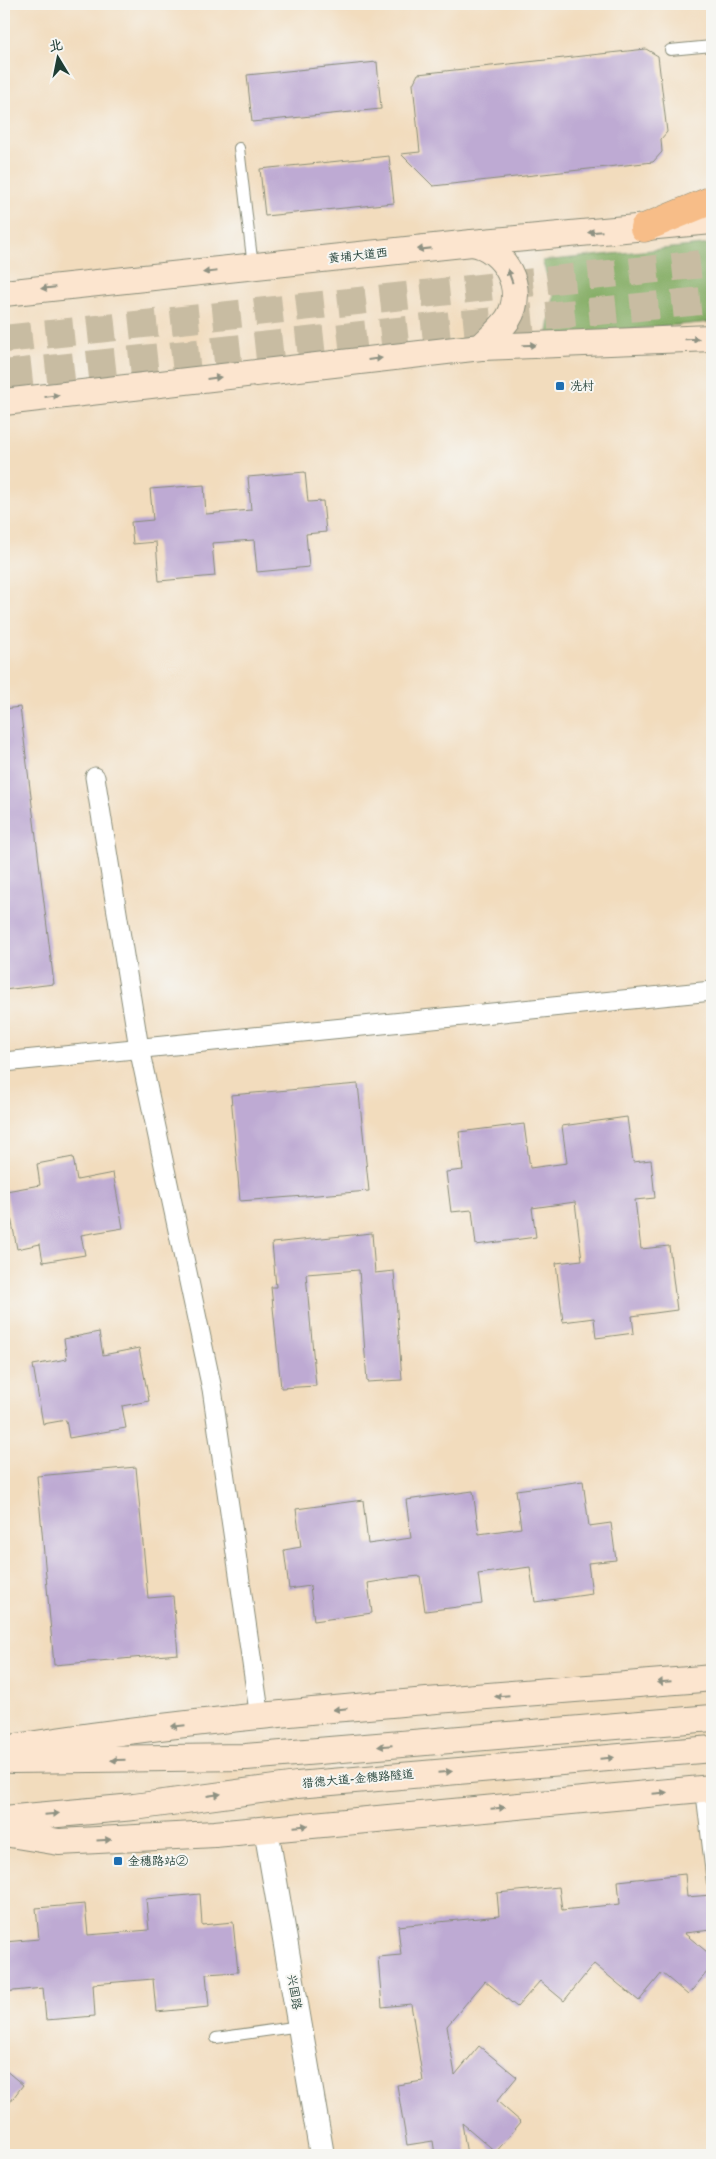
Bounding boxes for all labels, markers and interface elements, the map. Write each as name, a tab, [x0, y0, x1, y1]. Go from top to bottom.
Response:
north arrow	[32, 32, 82, 82]
text: 北	[47, 36, 64, 55]
one-way arrow	[587, 228, 603, 236]
street label: 黄埔大道西	[327, 245, 389, 267]
one-way arrow	[415, 245, 431, 253]
one-way arrow	[202, 268, 218, 276]
one-way arrow	[506, 268, 514, 283]
one-way arrow	[40, 284, 56, 292]
one-way arrow	[684, 334, 700, 342]
one-way arrow	[522, 341, 538, 349]
one-way arrow	[367, 355, 383, 363]
one-way arrow	[206, 374, 222, 382]
place label: 冼村	[570, 379, 594, 394]
marker: 冼村	[554, 380, 566, 392]
one-way arrow	[44, 392, 60, 400]
one-way arrow	[655, 1678, 671, 1686]
one-way arrow	[493, 1692, 509, 1700]
one-way arrow	[332, 1706, 348, 1714]
one-way arrow	[170, 1722, 186, 1730]
one-way arrow	[376, 1742, 392, 1750]
one-way arrow	[599, 1754, 615, 1762]
one-way arrow	[109, 1756, 125, 1764]
street label: 猎德大道-金穗路隧道	[301, 1767, 415, 1791]
one-way arrow	[437, 1767, 453, 1775]
one-way arrow	[652, 1788, 668, 1796]
one-way arrow	[206, 1791, 222, 1799]
one-way arrow	[490, 1804, 506, 1812]
one-way arrow	[45, 1810, 61, 1818]
one-way arrow	[294, 1822, 310, 1830]
one-way arrow	[97, 1835, 113, 1843]
place label: 金穗路站②	[128, 1854, 188, 1869]
marker: 金穗路站②	[112, 1855, 124, 1867]
street label: 兴国路	[283, 1973, 305, 2011]

